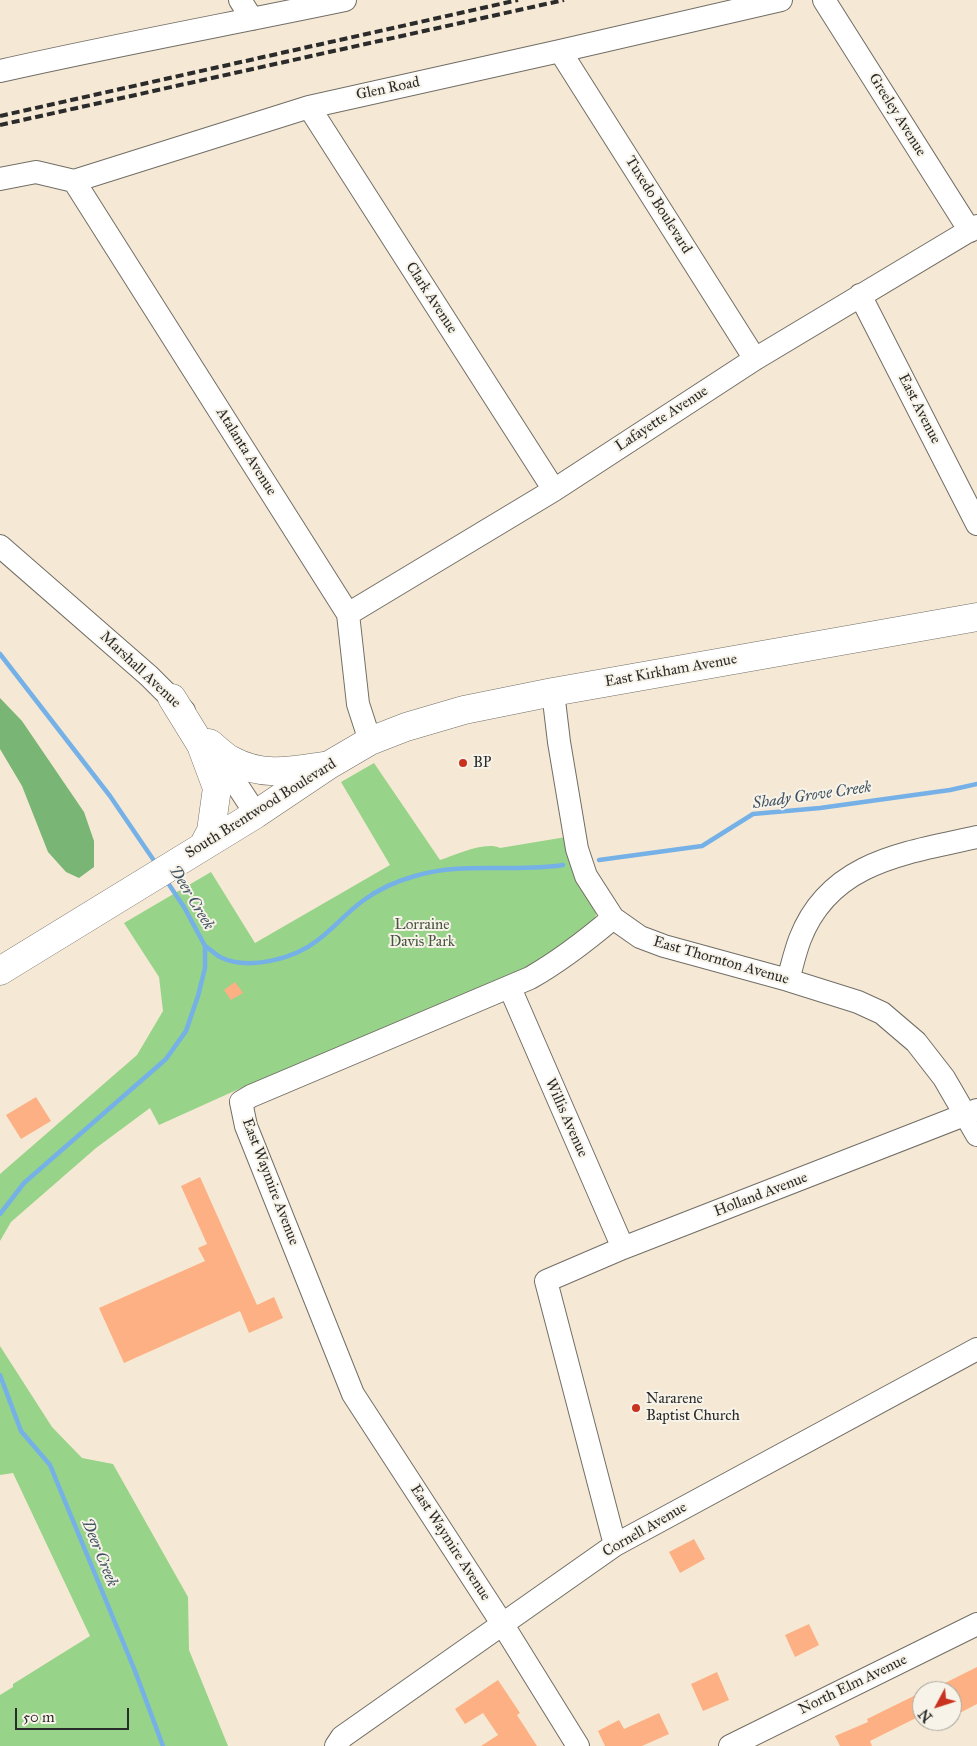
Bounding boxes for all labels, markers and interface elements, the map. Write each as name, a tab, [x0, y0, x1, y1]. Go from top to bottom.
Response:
street label: Greeley Avenue	[864, 70, 930, 160]
street label: Glen Road	[355, 73, 421, 105]
street label: Tuxedo Boulevard	[621, 153, 695, 257]
street label: Clark Avenue	[401, 259, 461, 337]
street label: East Avenue	[894, 371, 944, 447]
street label: Lafayette Avenue	[612, 382, 712, 456]
street label: Atalanta Avenue	[212, 405, 280, 499]
street label: Marshall Avenue	[96, 628, 184, 712]
street label: East Kirkham Avenue	[604, 651, 738, 691]
place label: BP	[473, 754, 491, 772]
street label: South Brentwood Boulevard	[182, 755, 340, 863]
marker: BP	[457, 757, 469, 769]
water label: Shady Grove Creek	[751, 778, 873, 814]
water label: Deer Creek	[164, 862, 218, 934]
park label: Lorraine Davis Park	[389, 916, 455, 951]
street label: East Thornton Avenue	[651, 933, 791, 989]
street label: Willis Avenue	[541, 1076, 591, 1160]
street label: East Waymire Avenue	[237, 1116, 303, 1248]
street label: Holland Avenue	[712, 1169, 810, 1221]
place label: Nararene Baptist Church	[646, 1390, 740, 1425]
marker: Nararene Baptist Church	[630, 1402, 642, 1414]
street label: East Waymire Avenue	[406, 1482, 494, 1604]
street label: Cornell Avenue	[600, 1499, 690, 1561]
water label: Deer Creek	[77, 1516, 121, 1590]
street label: North Elm Avenue	[796, 1651, 910, 1719]
north arrow	[912, 1681, 962, 1731]
scale bar	[18, 1698, 131, 1730]
text: N	[916, 1705, 936, 1725]
text: 50 m	[23, 1708, 55, 1726]

